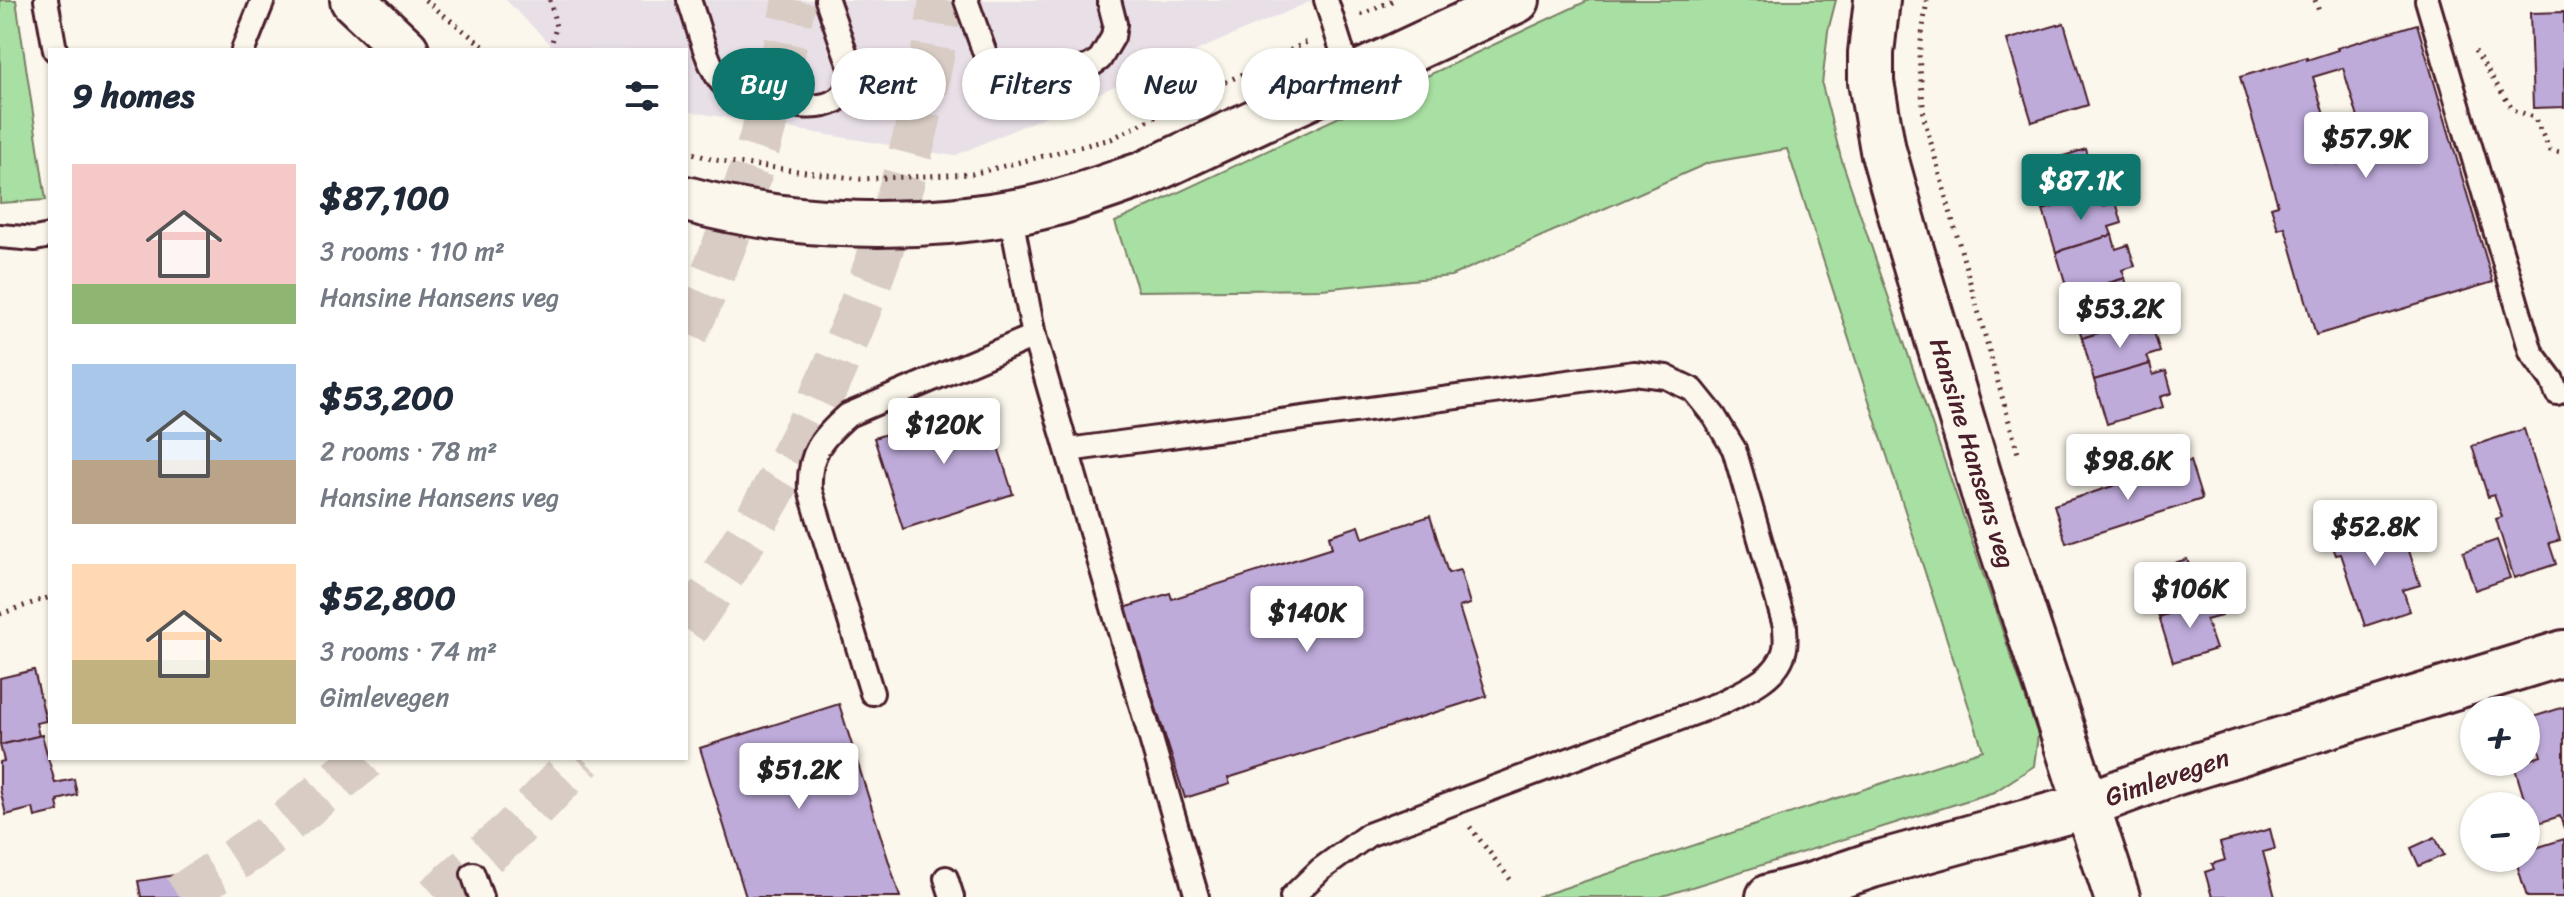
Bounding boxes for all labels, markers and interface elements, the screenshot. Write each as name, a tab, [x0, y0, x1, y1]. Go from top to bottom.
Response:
chip: Buy	[712, 48, 815, 120]
chip: Rent	[831, 48, 946, 120]
chip: Filters	[962, 48, 1100, 120]
chip: New	[1116, 48, 1225, 120]
chip: Apartment	[1241, 48, 1429, 120]
text: 9 homes	[72, 66, 194, 126]
icon: filters	[620, 74, 664, 118]
pin: $57.9K	[2301, 112, 2431, 180]
text: $57.9K	[2322, 115, 2410, 161]
pin: $87.1K	[2016, 154, 2146, 222]
text: $87.1K	[2040, 157, 2122, 203]
text: $87,100	[320, 168, 450, 228]
icon: home	[136, 196, 232, 292]
text: 3 rooms · 110 m²	[320, 228, 505, 274]
text: Hansine Hansens veg	[320, 274, 559, 320]
pin: $53.2K	[2055, 282, 2185, 350]
text: $53.2K	[2077, 285, 2163, 331]
street label: Hansine Hansens veg	[1916, 332, 2030, 574]
text: $53,200	[320, 368, 454, 428]
icon: home	[136, 396, 232, 492]
pin: $120K	[888, 398, 1000, 466]
text: $120K	[906, 401, 982, 447]
text: 2 rooms · 78 m²	[320, 428, 497, 474]
pin: $98.6K	[2063, 434, 2193, 502]
text: $98.6K	[2084, 437, 2172, 483]
text: Hansine Hansens veg	[320, 474, 559, 520]
pin: $52.8K	[2310, 500, 2440, 568]
text: $52.8K	[2331, 503, 2419, 549]
pin: $106K	[2134, 562, 2246, 630]
text: $106K	[2152, 565, 2228, 611]
text: $52,800	[320, 568, 456, 628]
pin: $140K	[1251, 586, 1363, 654]
text: $140K	[1268, 589, 1346, 635]
icon: home	[136, 596, 232, 692]
text: 3 rooms · 74 m²	[320, 628, 497, 674]
text: Gimlevegen	[320, 674, 449, 720]
map controls	[2460, 696, 2540, 872]
button: +	[2460, 696, 2540, 776]
street label: Gimlevegen	[2098, 734, 2236, 820]
pin: $51.2K	[734, 743, 864, 811]
text: $51.2K	[757, 746, 841, 792]
button: −	[2460, 792, 2540, 872]

